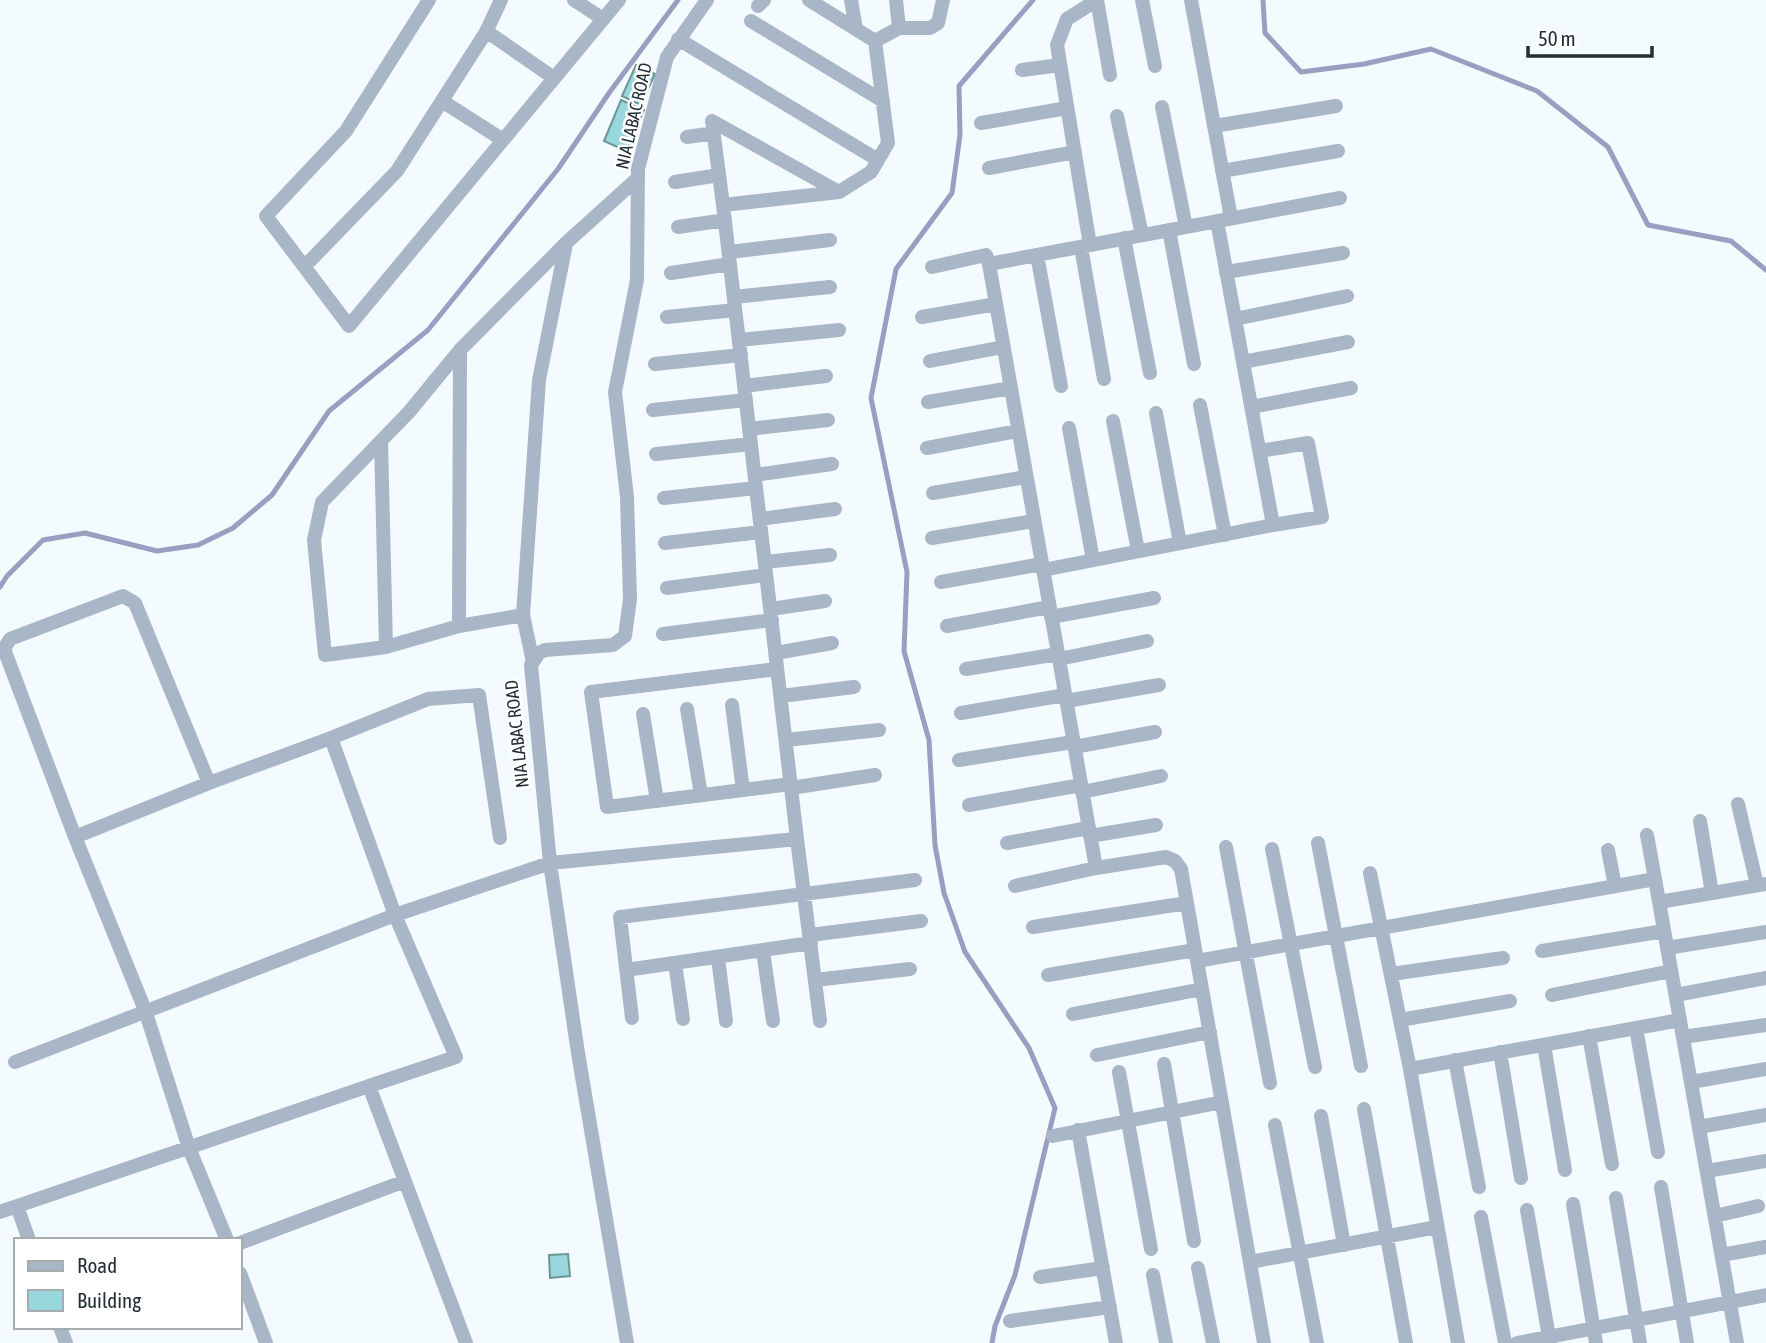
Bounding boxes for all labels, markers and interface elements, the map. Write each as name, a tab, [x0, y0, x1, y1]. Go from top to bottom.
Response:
scale bar	[1528, 14, 1652, 58]
text: 50 m	[1538, 26, 1576, 50]
street label: NIA LABAC ROAD	[611, 61, 656, 171]
street label: NIA LABAC ROAD	[500, 679, 533, 789]
legend	[14, 1238, 242, 1329]
text: Road	[77, 1253, 117, 1277]
text: Building	[77, 1288, 141, 1312]

